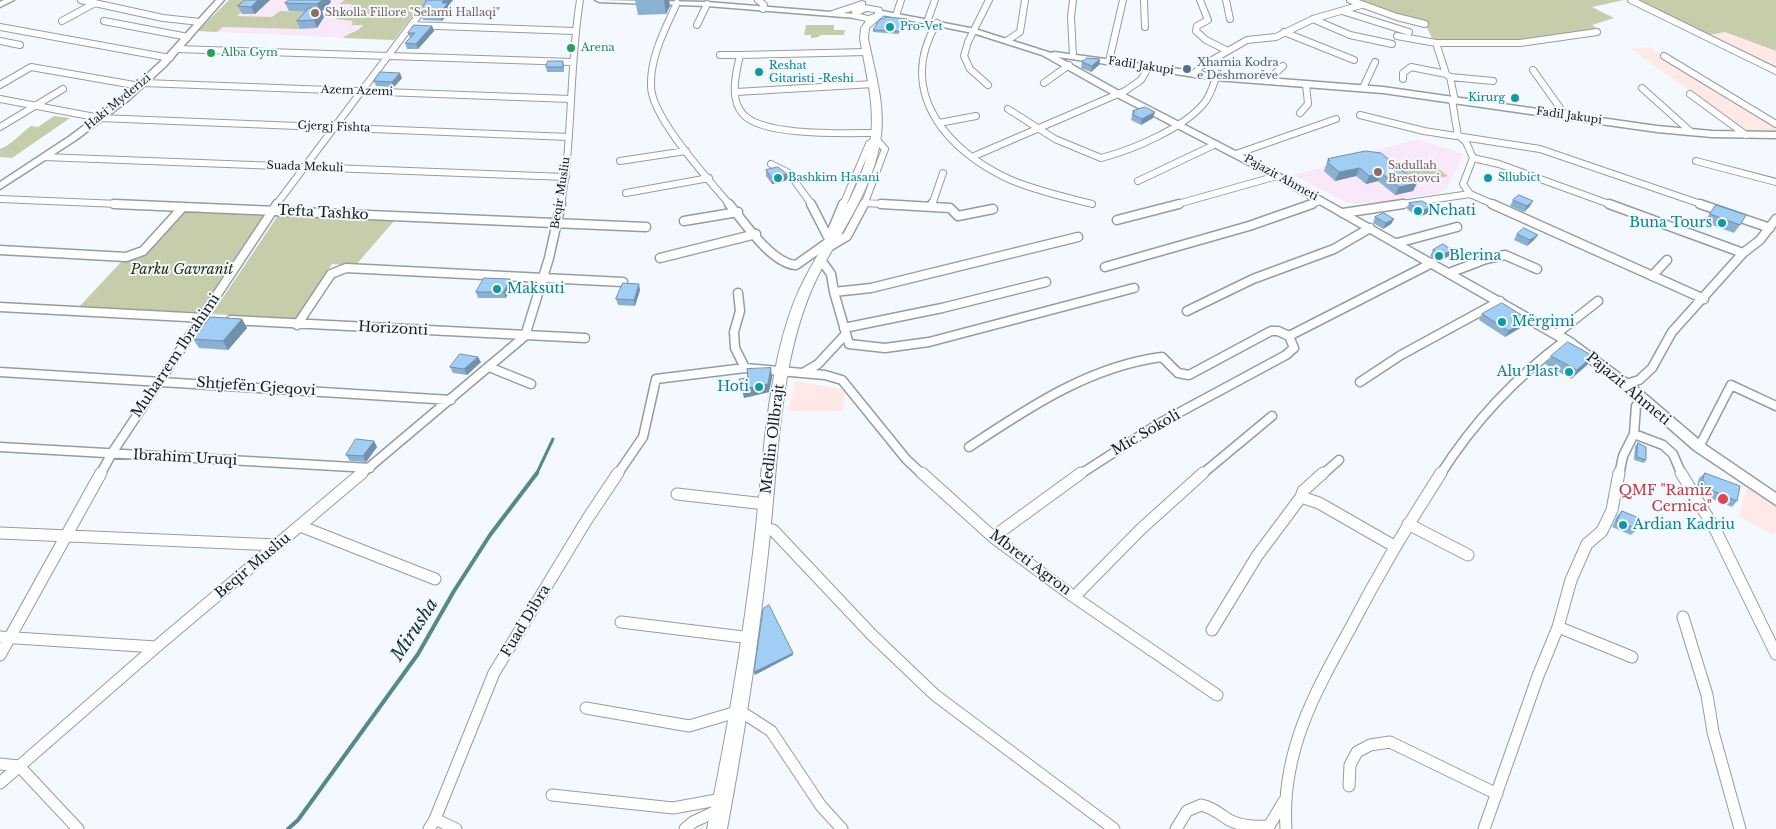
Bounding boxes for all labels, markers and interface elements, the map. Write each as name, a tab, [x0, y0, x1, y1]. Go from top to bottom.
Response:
place label: Shkolla Fillore "Selami Hallaqi"	[325, 6, 500, 20]
marker: Shkolla Fillore "Selami Hallaqi"	[309, 7, 321, 19]
place label: Pro-Vet	[900, 20, 943, 34]
marker: Pro-Vet	[884, 21, 896, 33]
place label: Arena	[581, 41, 615, 55]
marker: Arena	[565, 42, 577, 54]
place label: Alba Gym	[221, 46, 278, 60]
marker: Alba Gym	[205, 47, 217, 59]
street label: Fadil Jakupi	[1107, 54, 1175, 78]
place label: Xhamia Kodra e Dëshmorëve	[1197, 56, 1279, 82]
place label: Reshat Gitaristi -Reshi	[769, 59, 854, 85]
marker: Xhamia Kodra e Dëshmorëve	[1181, 63, 1193, 75]
marker: Reshat Gitaristi -Reshi	[753, 66, 765, 78]
street label: Haki Myderizi	[82, 71, 154, 133]
street label: Azem Azemi	[321, 83, 393, 99]
place label: Kirurg	[1468, 91, 1505, 105]
marker: Kirurg	[1509, 92, 1521, 104]
street label: Fadil Jakupi	[1535, 105, 1603, 127]
street label: Gjergj Fishta	[298, 119, 370, 135]
street label: Pajazit Ahmeti	[1242, 152, 1320, 204]
street label: Beqir Musliu	[549, 156, 573, 230]
street label: Suada Mekuli	[266, 159, 344, 175]
place label: Sadullah Brestovci	[1388, 159, 1440, 185]
marker: Sadullah Brestovci	[1372, 166, 1384, 178]
place label: Bashkim Hasani	[788, 171, 879, 185]
place label: Sllubict	[1498, 171, 1541, 185]
marker: Bashkim Hasani	[772, 172, 784, 184]
marker: Sllubict	[1482, 172, 1494, 184]
street label: Tefta Tashko	[277, 202, 369, 224]
place label: Nehati	[1428, 203, 1476, 219]
marker: Nehati	[1412, 205, 1424, 217]
place label: Buna Tours	[1629, 215, 1712, 231]
marker: Buna Tours	[1716, 217, 1728, 229]
place label: Blerina	[1449, 248, 1501, 264]
marker: Blerina	[1433, 250, 1445, 262]
park label: Parku Gavranit	[131, 262, 233, 278]
place label: Maksuti	[507, 281, 564, 297]
marker: Maksuti	[491, 283, 503, 295]
street label: Muharrem Ibrahimi	[128, 291, 224, 421]
place label: Mërgimi	[1512, 314, 1575, 330]
marker: Mërgimi	[1496, 316, 1508, 328]
street label: Horizonti	[358, 319, 428, 339]
street label: Pajazit Ahmeti	[1583, 349, 1673, 429]
place label: Alu Plast	[1497, 364, 1559, 380]
marker: Alu Plast	[1563, 366, 1575, 378]
street label: Shtjefën Gjeqovi	[196, 374, 316, 400]
place label: Hoti	[717, 379, 749, 395]
marker: Hoti	[753, 381, 765, 393]
street label: Medlin Ollbrajt	[758, 383, 788, 495]
street label: Mic Sokoli	[1109, 407, 1183, 459]
street label: Ibrahim Uruqi	[132, 447, 238, 469]
place label: QMF "Ramiz Cernica"	[1619, 483, 1712, 516]
marker: QMF "Ramiz Cernica"	[1716, 492, 1730, 506]
place label: Ardian Kadriu	[1633, 517, 1735, 533]
marker: Ardian Kadriu	[1617, 519, 1629, 531]
street label: Mbreti Agron	[986, 527, 1074, 599]
street label: Beqir Musliu	[212, 530, 294, 602]
street label: Fuad Dibra	[498, 582, 554, 660]
water label: Mirusha	[387, 595, 443, 665]

